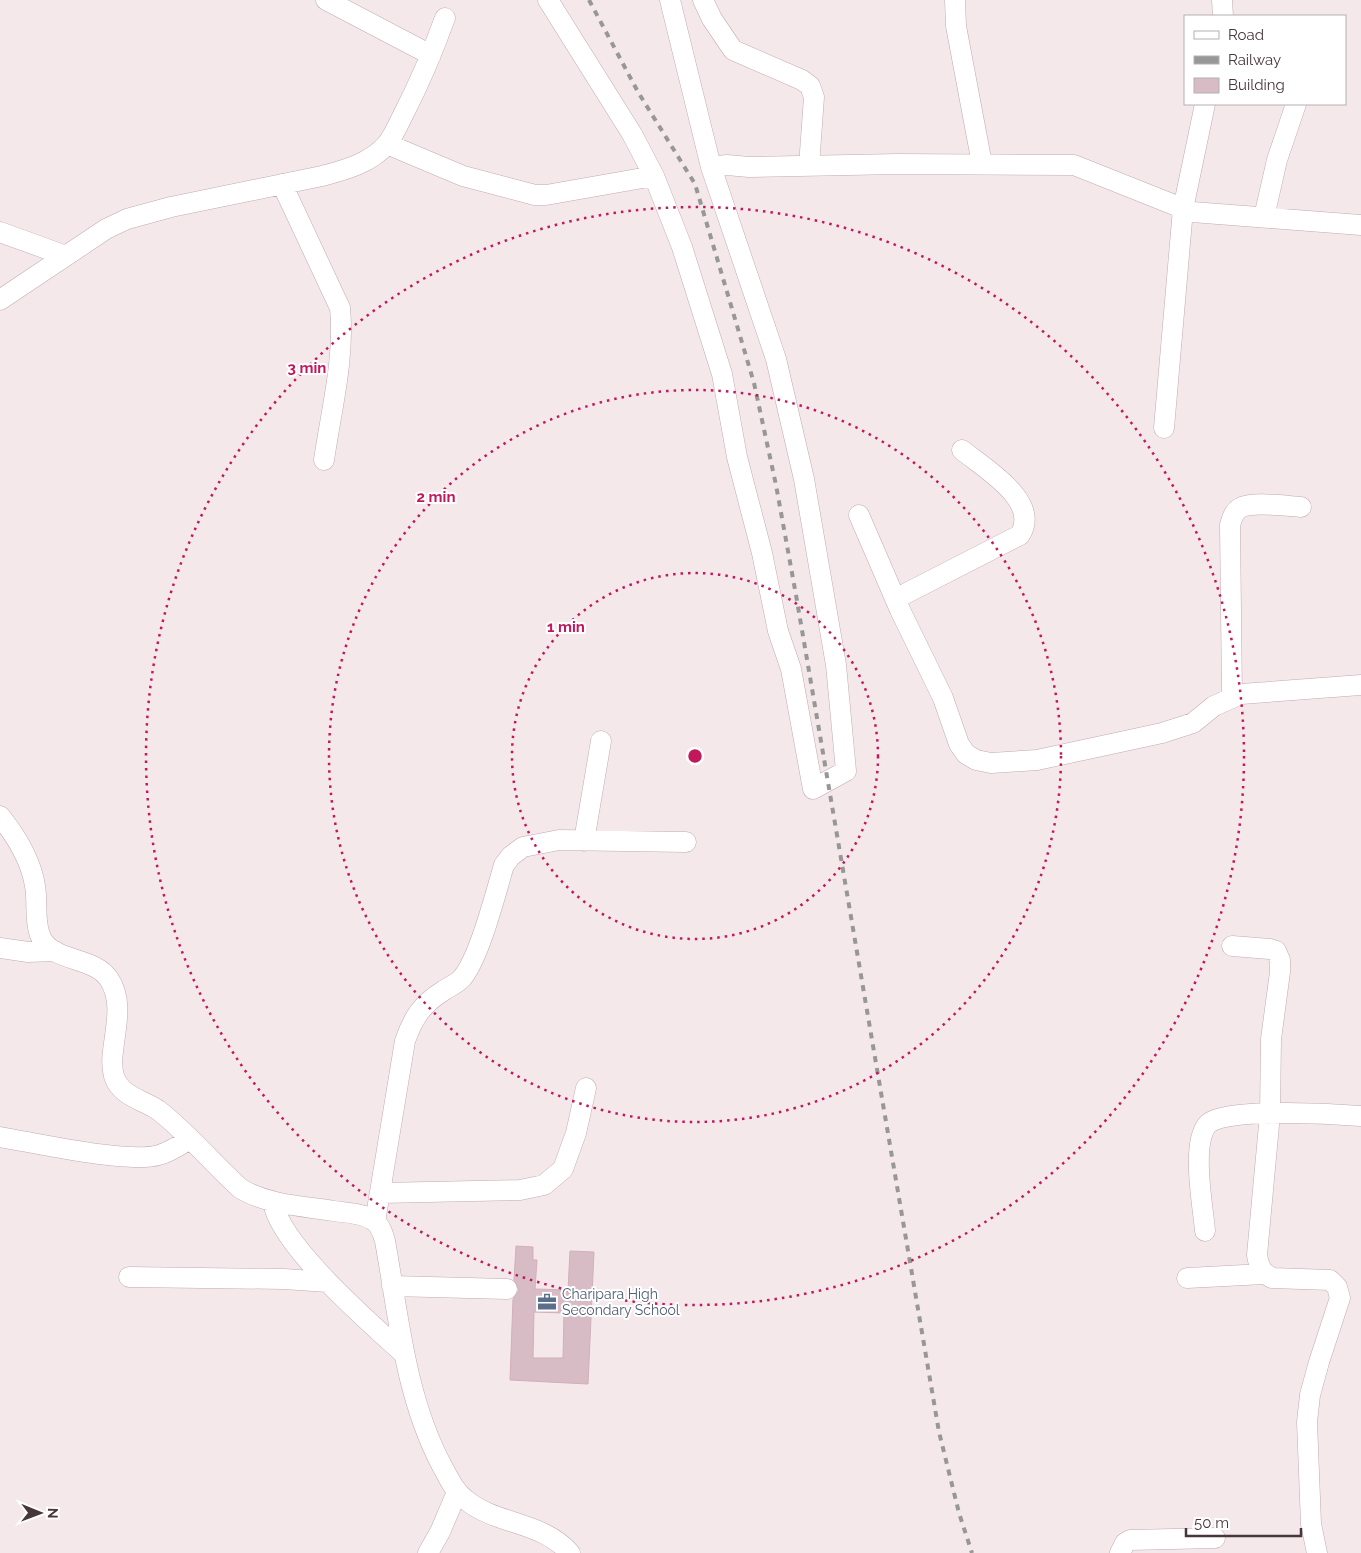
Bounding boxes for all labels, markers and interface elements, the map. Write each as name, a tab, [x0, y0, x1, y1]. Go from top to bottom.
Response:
legend	[1184, 15, 1346, 105]
text: Road	[1228, 26, 1264, 44]
text: Railway	[1228, 51, 1281, 69]
text: Building	[1228, 76, 1285, 94]
text: 3 min	[288, 359, 326, 377]
text: 2 min	[417, 488, 455, 506]
text: 1 min	[547, 618, 585, 636]
centre of rings	[686, 747, 704, 765]
place label: Charipara High Secondary School	[562, 1286, 680, 1318]
office icon: Charipara High Secondary School	[536, 1291, 558, 1313]
north arrow	[15, 1488, 65, 1538]
scale bar	[1186, 1506, 1301, 1538]
text: N	[45, 1508, 61, 1519]
text: 50 m	[1194, 1514, 1229, 1532]

